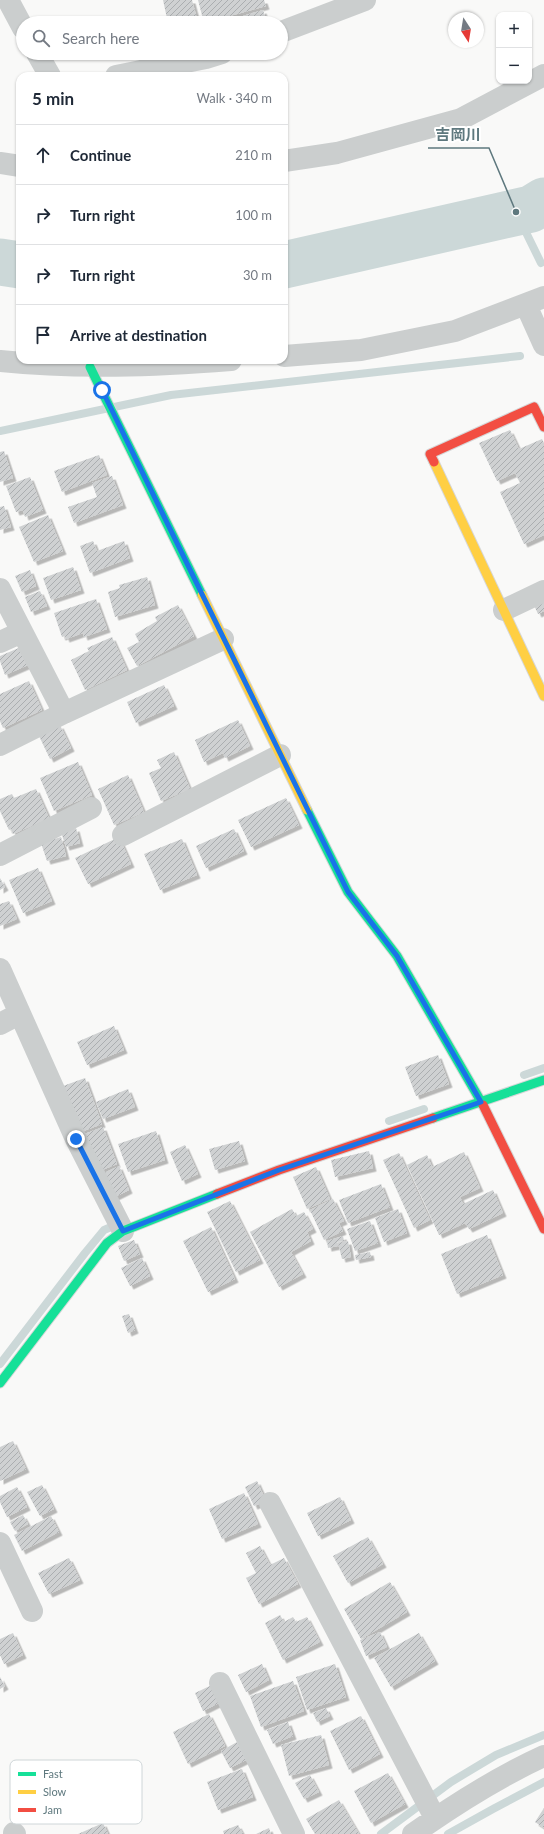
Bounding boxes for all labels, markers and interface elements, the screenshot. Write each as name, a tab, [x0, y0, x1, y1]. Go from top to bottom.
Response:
north arrow	[448, 12, 484, 48]
map controls	[496, 12, 532, 84]
button: +	[496, 12, 532, 48]
search box	[16, 16, 288, 60]
icon: search	[30, 27, 52, 49]
text: Search here	[62, 29, 139, 47]
button: −	[496, 48, 532, 84]
text: 5 min	[32, 88, 74, 109]
text: Walk · 340 m	[196, 90, 272, 106]
callout: 吉岡川	[428, 121, 489, 148]
text: 吉岡川	[435, 125, 481, 143]
icon: ahead	[32, 144, 54, 166]
text: Continue	[70, 146, 131, 164]
text: 210 m	[235, 147, 272, 163]
icon: right	[32, 204, 54, 226]
text: Turn right	[70, 206, 135, 224]
text: 100 m	[235, 207, 272, 223]
icon: right	[32, 264, 54, 286]
text: Turn right	[70, 266, 135, 284]
text: 30 m	[243, 267, 272, 283]
icon: arrive	[32, 324, 54, 346]
text: Arrive at destination	[70, 326, 207, 344]
route start	[93, 381, 111, 399]
route end	[67, 1130, 85, 1148]
legend	[10, 1760, 142, 1824]
text: Fast	[43, 1767, 63, 1780]
text: Slow	[43, 1785, 67, 1798]
text: Jam	[43, 1803, 62, 1816]

